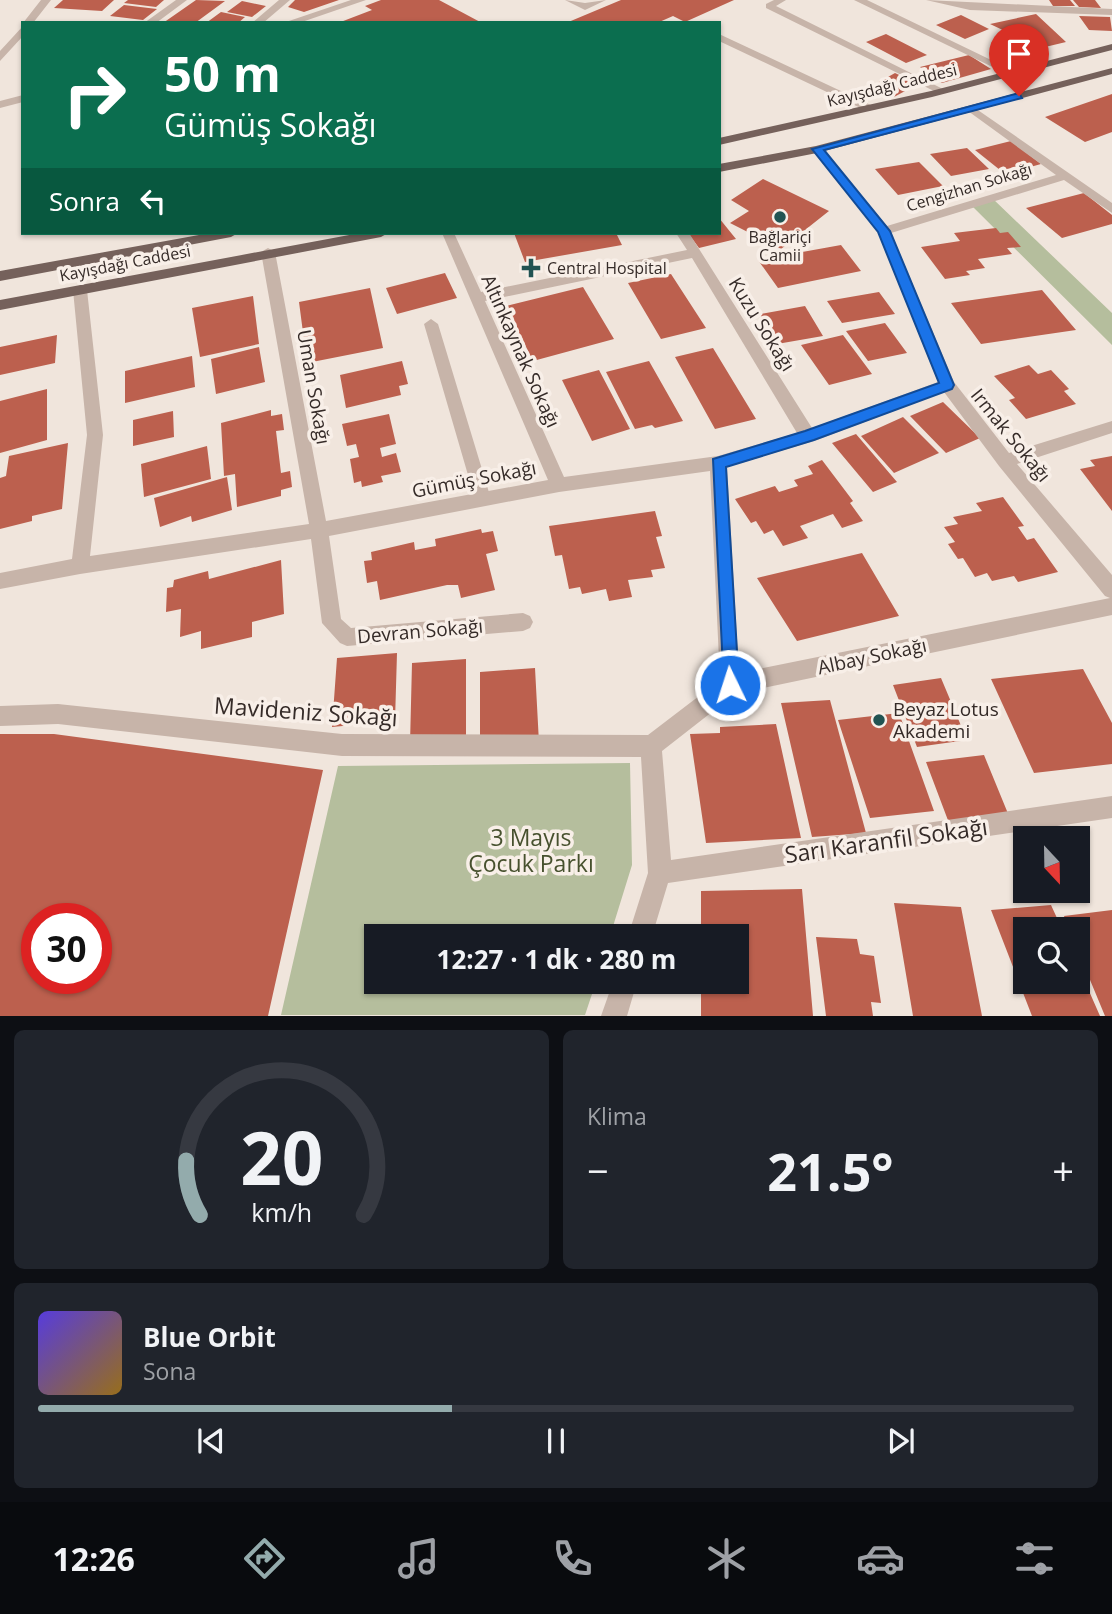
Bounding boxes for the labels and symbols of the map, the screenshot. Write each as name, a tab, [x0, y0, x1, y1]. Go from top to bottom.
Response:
pin	[989, 24, 1049, 96]
street label: Kayışdağı Caddesi	[825, 58, 959, 112]
street label: Cengizhan Sokağı	[904, 157, 1034, 217]
marker: Bağlariçi Camii	[772, 209, 788, 225]
place label: Bağlariçi Camii	[748, 226, 812, 266]
street label: Kayışdağı Caddesi	[58, 240, 192, 286]
place label: Central Hospital	[547, 257, 667, 279]
marker: Central Hospital	[521, 258, 541, 278]
street label: Altınkaynak Sokağı	[476, 270, 566, 432]
street label: Kuzu Sokağı	[723, 272, 801, 376]
street label: Uman Sokağı	[291, 328, 337, 446]
street label: Irmak Sokağı	[965, 383, 1057, 487]
street label: Gümüş Sokağı	[410, 454, 538, 504]
street label: Devran Sokağı	[356, 613, 484, 649]
street label: Albay Sokağı	[815, 632, 929, 680]
position arrow	[693, 648, 767, 722]
street label: Mavideniz Sokağı	[213, 689, 399, 733]
place label: Beyaz Lotus Akademi	[893, 696, 999, 744]
marker: Beyaz Lotus Akademi	[871, 712, 887, 728]
street label: Sarı Karanfil Sokağı	[782, 810, 990, 870]
park label: 3 Mayıs Çocuk Parkı	[468, 821, 594, 879]
north arrow	[1013, 826, 1090, 903]
speed limit sign: 30	[21, 903, 112, 994]

